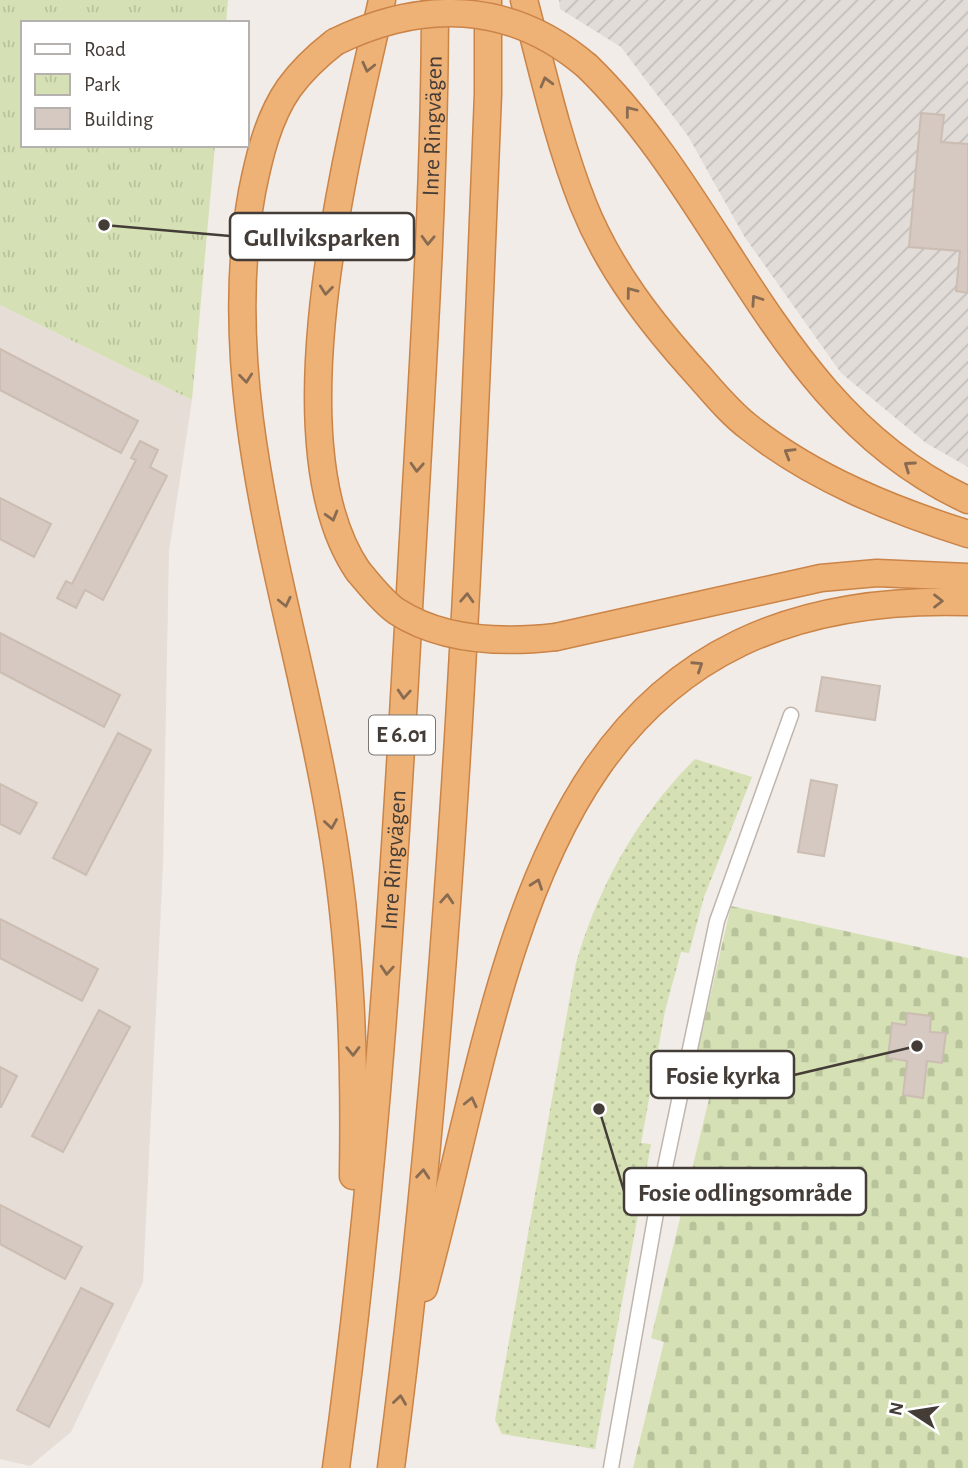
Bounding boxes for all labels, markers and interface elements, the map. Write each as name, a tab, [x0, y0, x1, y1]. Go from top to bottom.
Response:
legend	[21, 21, 248, 147]
text: Road	[84, 39, 126, 60]
street label: Inre Ringvägen	[419, 56, 447, 197]
one-way arrow	[361, 61, 376, 73]
text: Park	[84, 74, 121, 95]
one-way arrow	[540, 77, 554, 89]
one-way arrow	[626, 106, 638, 119]
text: Building	[84, 109, 154, 130]
callout: Gullviksparken	[230, 213, 414, 260]
text: Gullviksparken	[244, 225, 400, 251]
one-way arrow	[421, 234, 436, 245]
one-way arrow	[319, 285, 334, 296]
one-way arrow	[626, 287, 639, 300]
one-way arrow	[752, 295, 764, 308]
one-way arrow	[238, 372, 253, 384]
one-way arrow	[783, 449, 796, 462]
one-way arrow	[409, 462, 424, 473]
one-way arrow	[904, 462, 917, 474]
one-way arrow	[324, 510, 339, 522]
one-way arrow	[459, 593, 474, 604]
one-way arrow	[933, 593, 944, 609]
one-way arrow	[276, 596, 291, 608]
one-way arrow	[691, 661, 704, 674]
one-way arrow	[397, 689, 412, 700]
road number: E 6.01	[369, 716, 435, 754]
street label: Inre Ringvägen	[377, 789, 411, 931]
one-way arrow	[323, 819, 338, 830]
one-way arrow	[528, 878, 542, 890]
one-way arrow	[439, 893, 454, 904]
one-way arrow	[380, 965, 395, 976]
one-way arrow	[345, 1046, 361, 1056]
callout: Fosie kyrka	[651, 1051, 794, 1098]
text: Fosie kyrka	[665, 1063, 781, 1089]
one-way arrow	[463, 1096, 478, 1108]
one-way arrow	[415, 1168, 430, 1179]
callout: Fosie odlingsområde	[624, 1168, 866, 1215]
text: Fosie odlingsområde	[638, 1180, 852, 1206]
north arrow	[877, 1377, 947, 1447]
one-way arrow	[392, 1394, 407, 1406]
text: N	[886, 1400, 908, 1417]

